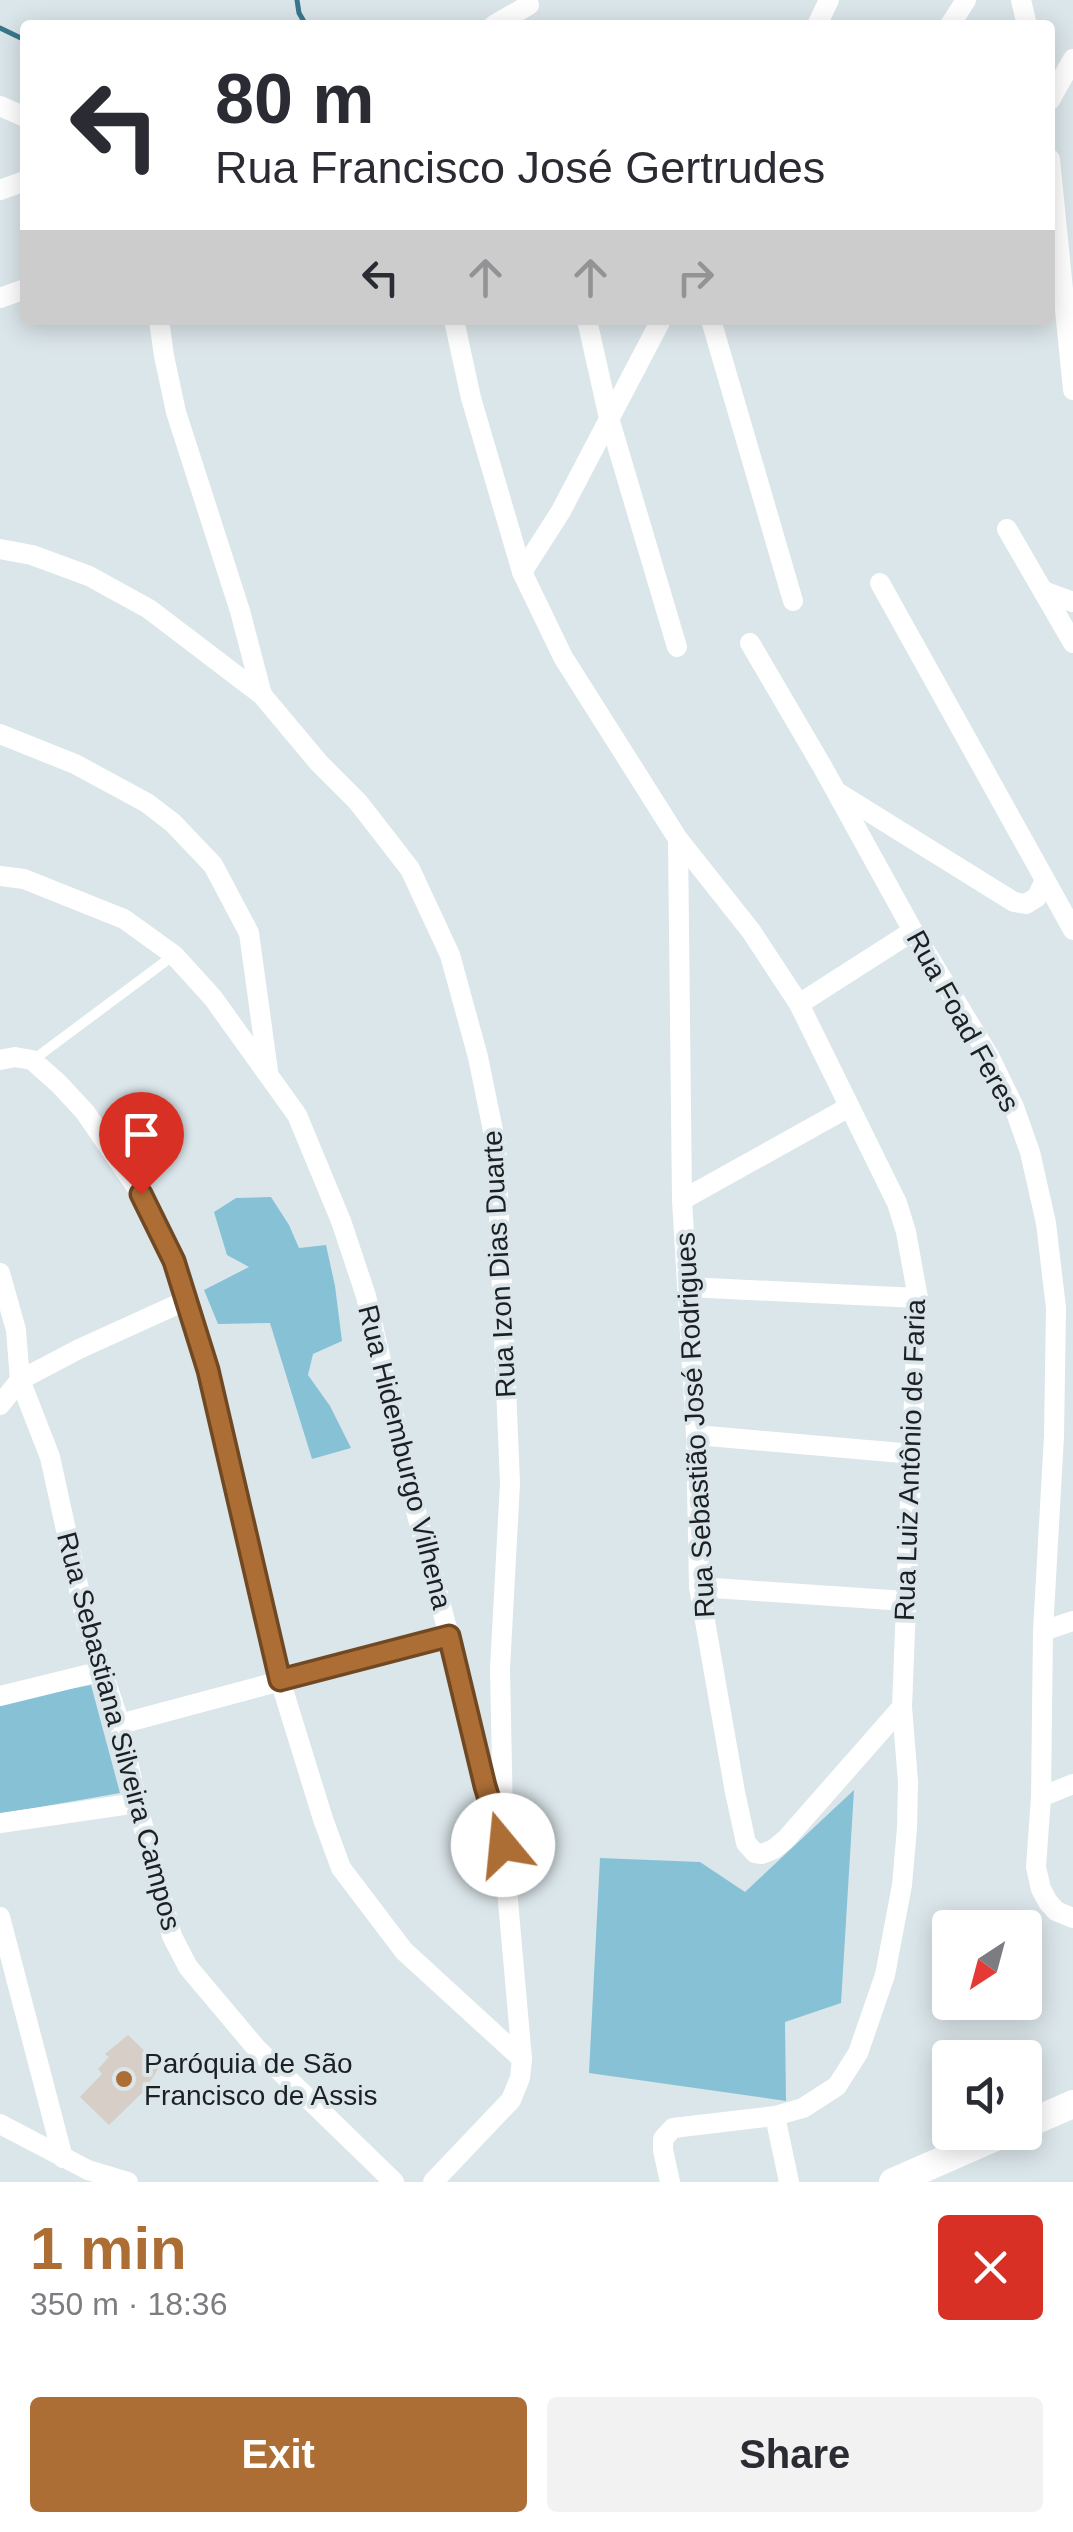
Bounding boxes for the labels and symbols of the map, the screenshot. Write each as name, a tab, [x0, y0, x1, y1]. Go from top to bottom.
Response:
street label: Rua Foad Feres	[900, 925, 1026, 1117]
pin	[99, 1092, 184, 1195]
street label: Rua Izon Dias Duarte	[477, 1130, 521, 1398]
street label: Rua Sebastião José Rodrigues	[669, 1231, 721, 1619]
street label: Rua Luiz Antônio de Faria	[889, 1298, 931, 1622]
street label: Rua Hidemburgo Vilhena	[352, 1302, 458, 1613]
street label: Rua Sebastiana Silveira Campos	[51, 1529, 187, 1933]
position arrow	[451, 1793, 555, 1897]
north arrow	[932, 1910, 1042, 2020]
place label: Paróquia de São Francisco de Assis	[144, 2048, 377, 2111]
marker: Paróquia de São Francisco de Assis	[113, 2068, 135, 2090]

